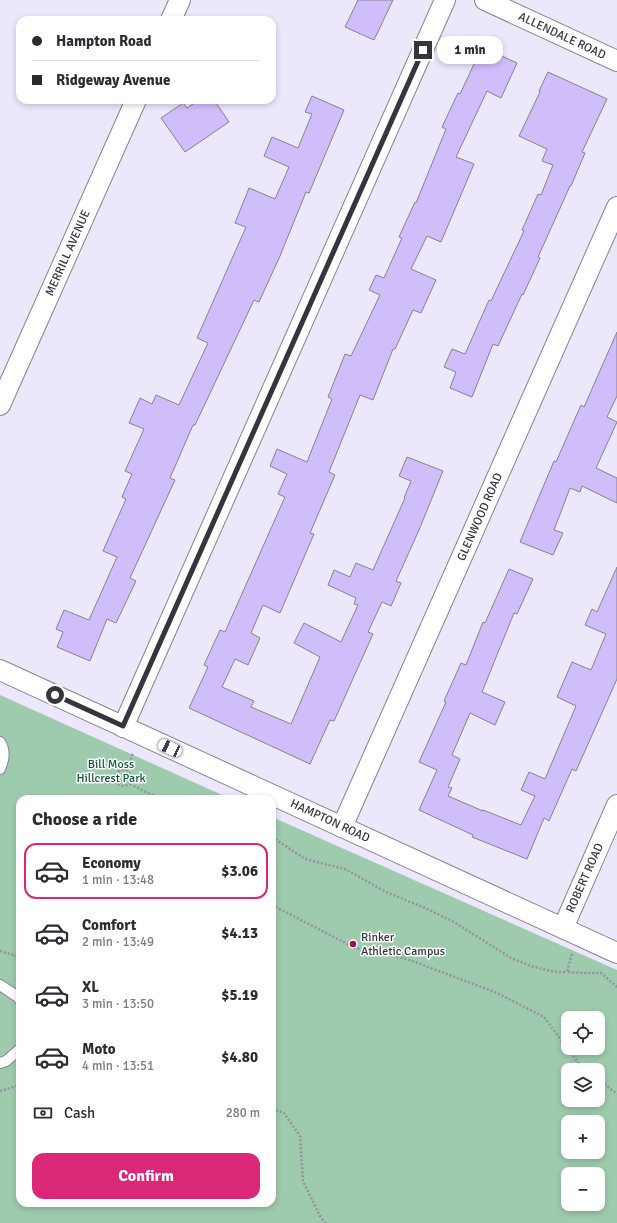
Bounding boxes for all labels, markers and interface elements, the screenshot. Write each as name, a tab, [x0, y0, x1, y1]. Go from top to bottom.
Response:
street label: ALLENDALE ROAD	[516, 9, 608, 63]
text: Hampton Road	[56, 32, 152, 50]
callout: 1 min	[437, 36, 503, 64]
route end	[414, 41, 432, 59]
text: 1 min	[454, 42, 486, 58]
text: Ridgeway Avenue	[56, 71, 170, 89]
street label: MERRILL AVENUE	[42, 207, 94, 298]
street label: GLENWOOD ROAD	[454, 470, 506, 563]
route start	[46, 686, 64, 704]
car	[157, 737, 183, 759]
park label: Bill Moss Hillcrest Park	[76, 757, 146, 786]
street label: HAMPTON ROAD	[288, 796, 372, 846]
text: Choose a ride	[32, 808, 137, 830]
street label: ROBERT ROAD	[563, 841, 607, 915]
icon: car	[34, 853, 70, 889]
text: Economy	[82, 854, 141, 872]
text: $3.06	[221, 862, 258, 880]
text: 1 min · 13:48	[82, 872, 154, 888]
icon: car	[34, 915, 70, 951]
text: Comfort	[82, 916, 136, 934]
text: $4.13	[221, 924, 258, 942]
place label: Rinker Athletic Campus	[361, 930, 445, 959]
text: 2 min · 13:49	[82, 934, 154, 950]
marker: Rinker Athletic Campus	[348, 939, 358, 949]
icon: car	[34, 977, 70, 1013]
text: XL	[82, 978, 99, 996]
text: $5.19	[221, 986, 258, 1004]
text: 3 min · 13:50	[82, 996, 154, 1012]
map controls	[561, 1011, 605, 1211]
button: locate	[561, 1011, 605, 1055]
icon: car	[34, 1039, 70, 1075]
text: Moto	[82, 1040, 116, 1058]
text: $4.80	[221, 1048, 258, 1066]
text: 4 min · 13:51	[82, 1058, 154, 1074]
button: layers	[561, 1063, 605, 1107]
icon: cash	[32, 1102, 54, 1124]
text: Cash	[64, 1104, 95, 1122]
text: 280 m	[226, 1105, 260, 1121]
button: +	[561, 1115, 605, 1159]
button: Confirm	[32, 1153, 260, 1199]
button: −	[561, 1167, 605, 1211]

